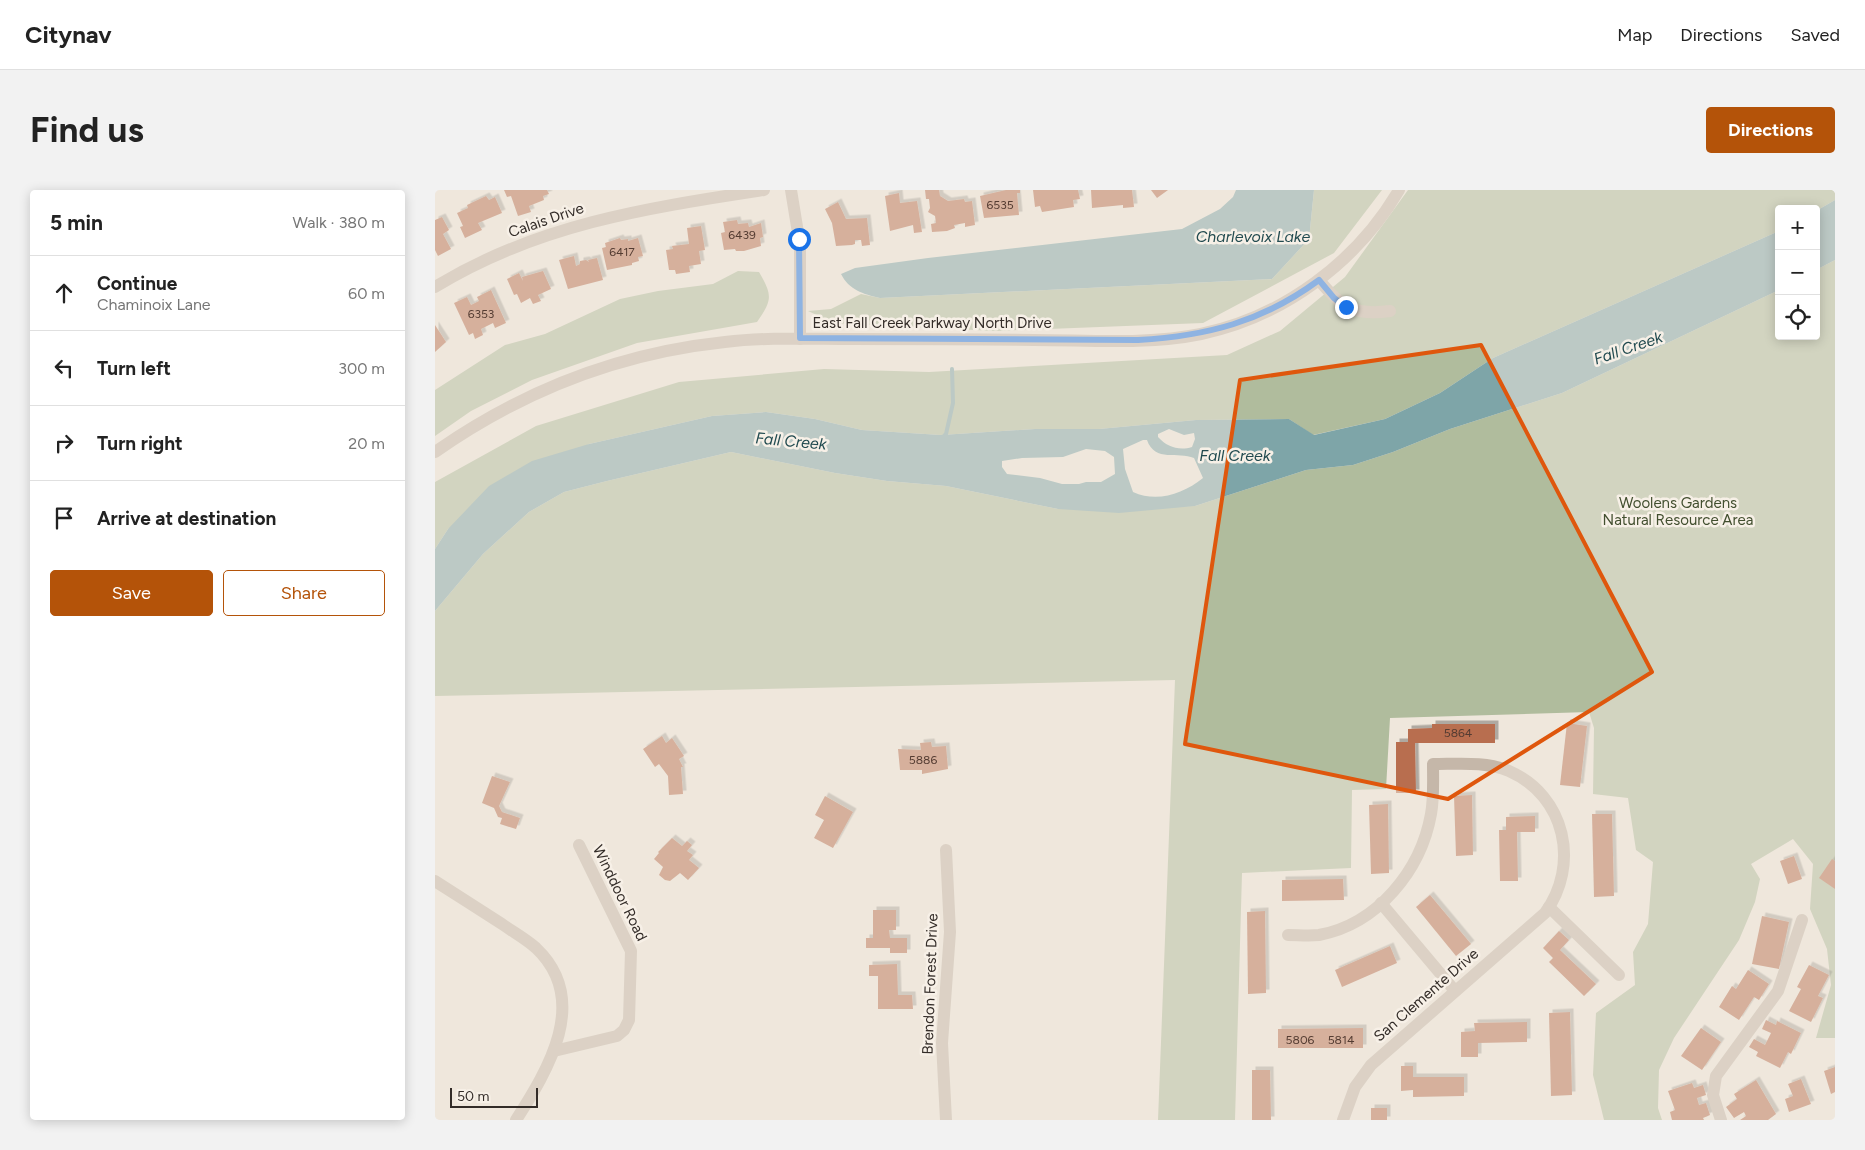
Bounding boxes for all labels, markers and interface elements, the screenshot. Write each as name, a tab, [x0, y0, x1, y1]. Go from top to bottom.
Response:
text: Citynav	[25, 20, 112, 49]
text: Map	[1617, 24, 1652, 46]
text: Directions	[1680, 24, 1762, 46]
text: Saved	[1790, 24, 1840, 46]
button: Directions	[1706, 107, 1835, 153]
text: Find us	[30, 109, 144, 151]
house number: 6535	[986, 198, 1014, 212]
street label: Calais Drive	[506, 199, 586, 241]
map controls	[1775, 205, 1820, 340]
button: +	[1775, 205, 1820, 250]
text: 5 min	[50, 210, 103, 235]
text: Walk · 380 m	[293, 213, 385, 232]
water label: Charlevoix Lake	[1196, 227, 1310, 246]
house number: 6439	[728, 228, 756, 242]
route start	[788, 228, 811, 251]
house number: 6417	[609, 245, 635, 259]
button: −	[1775, 250, 1820, 295]
text: Continue	[97, 272, 177, 295]
icon: ahead	[50, 279, 78, 307]
text: 60 m	[348, 284, 385, 303]
text: Chaminoix Lane	[97, 295, 211, 314]
button: locate	[1775, 295, 1820, 340]
route end	[1335, 296, 1358, 319]
house number: 6353	[468, 307, 494, 321]
street label: East Fall Creek Parkway North Drive	[812, 314, 1052, 332]
water label: Fall Creek	[1591, 327, 1666, 369]
icon: left	[50, 354, 78, 382]
text: Turn left	[97, 357, 171, 380]
text: 300 m	[338, 359, 385, 378]
water label: Fall Creek	[755, 428, 829, 454]
icon: right	[50, 429, 78, 457]
text: Turn right	[97, 432, 183, 455]
text: 20 m	[348, 434, 385, 453]
water label: Fall Creek	[1199, 446, 1272, 465]
park label: Woolens Gardens Natural Resource Area	[1603, 494, 1753, 529]
icon: arrive	[50, 504, 78, 532]
text: Arrive at destination	[97, 507, 276, 530]
button: Save	[50, 570, 213, 616]
button: Share	[223, 570, 385, 616]
house number: 5864	[1444, 726, 1473, 740]
house number: 5886	[909, 753, 937, 767]
street label: Winddoor Road	[589, 842, 651, 944]
street label: Brendon Forest Drive	[919, 913, 941, 1055]
street label: San Clemente Drive	[1370, 945, 1482, 1045]
house number: 5806	[1286, 1033, 1315, 1047]
house number: 5814	[1328, 1033, 1355, 1047]
scale bar	[450, 1085, 537, 1108]
text: 50 m	[457, 1088, 489, 1105]

